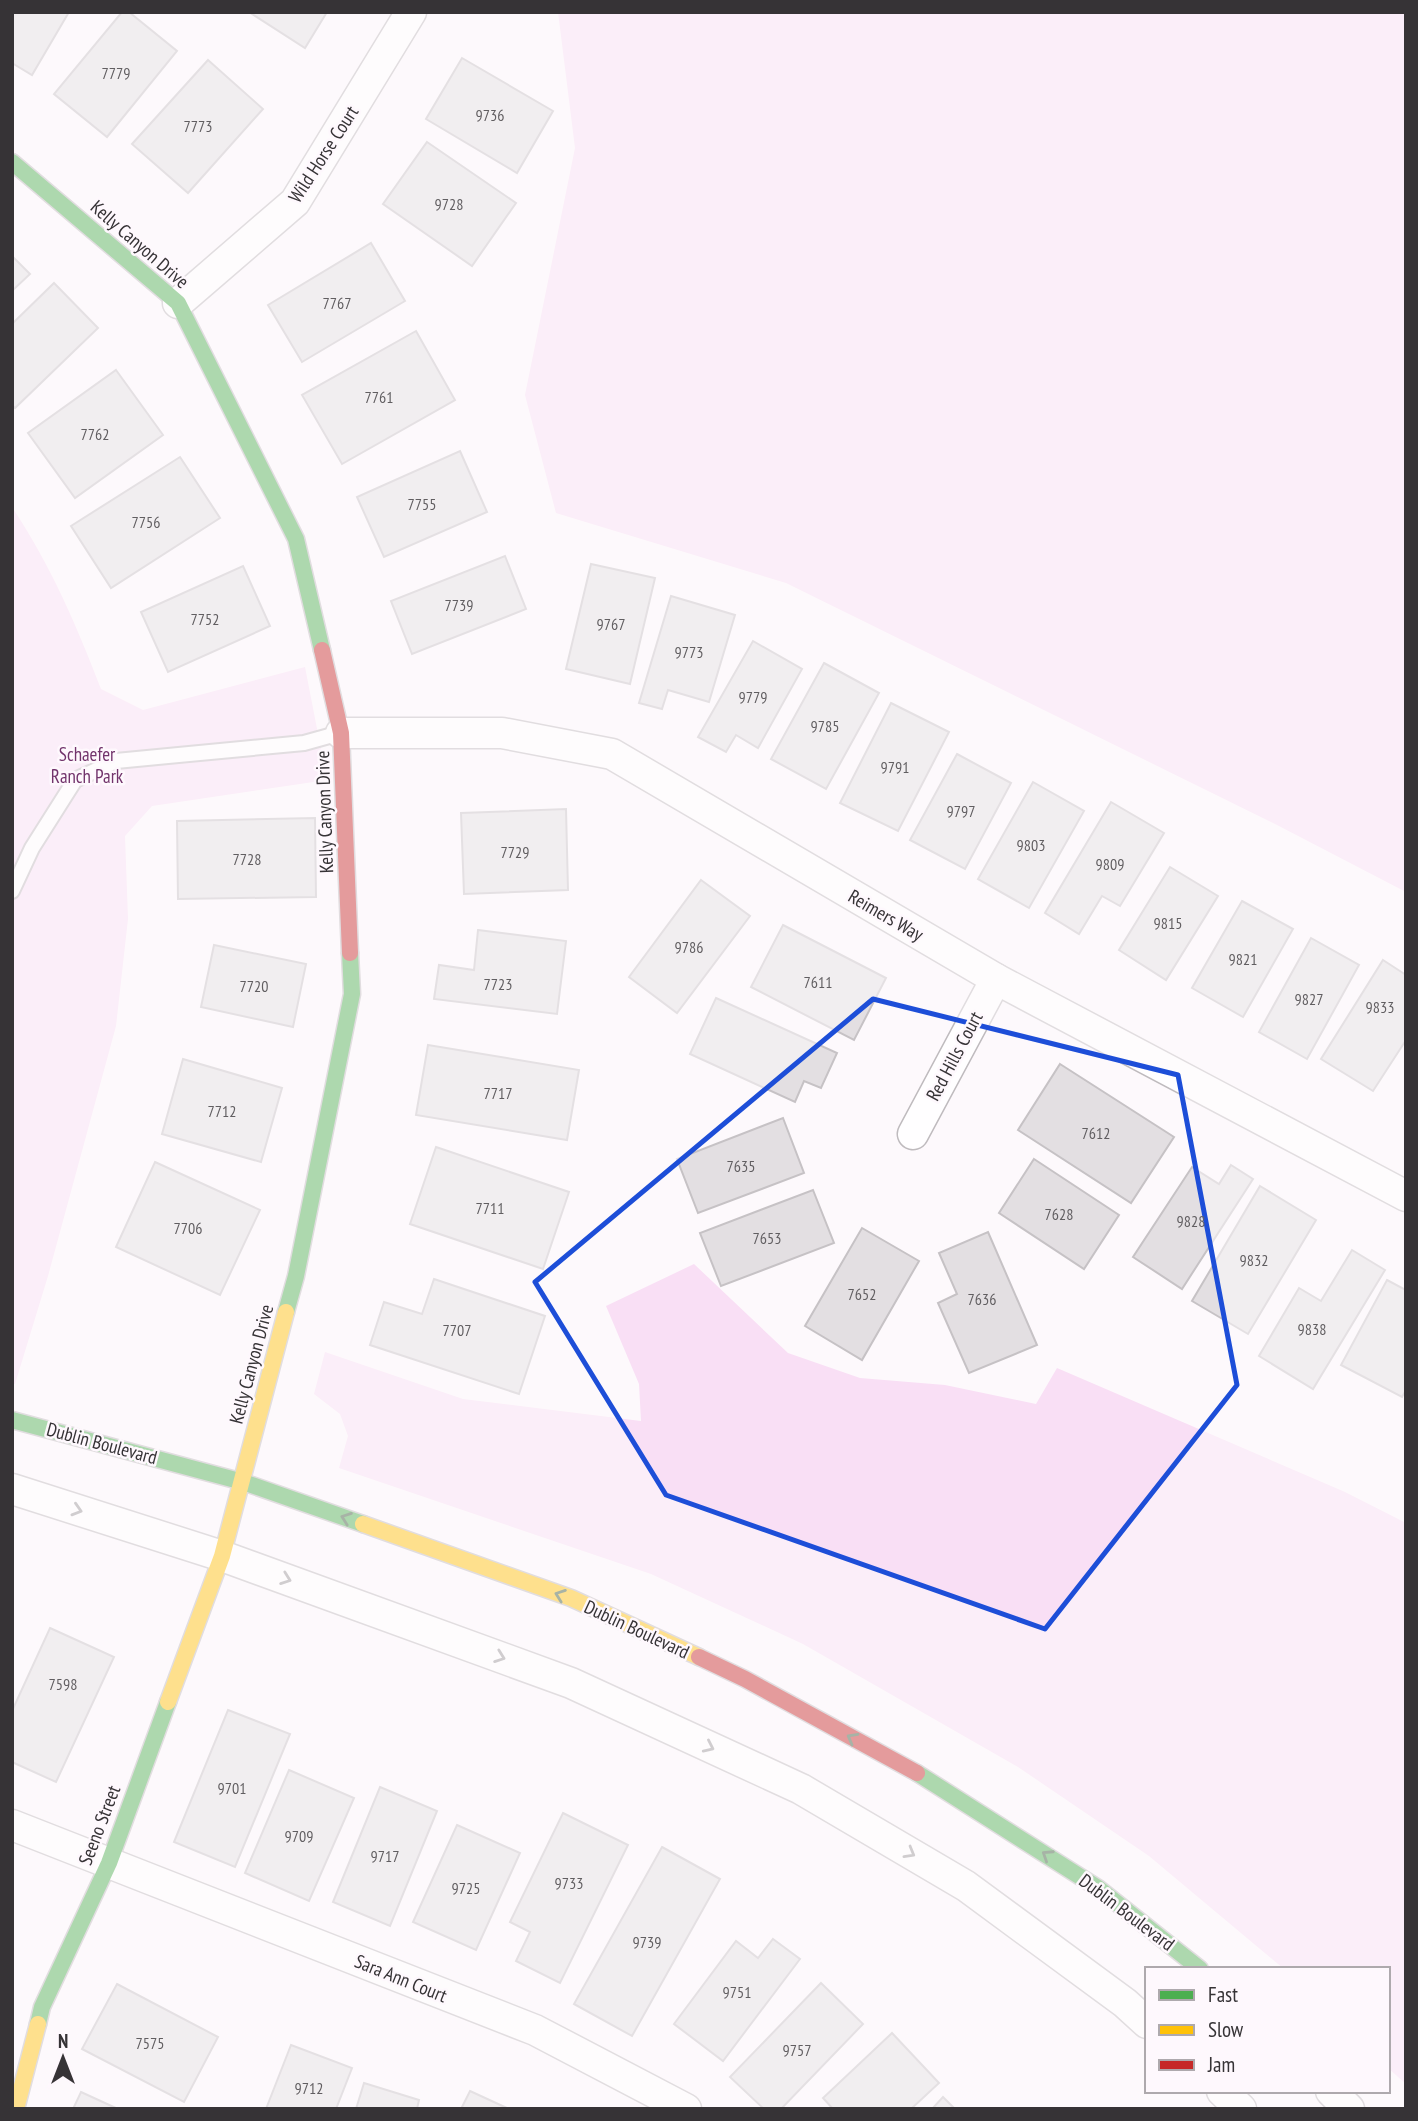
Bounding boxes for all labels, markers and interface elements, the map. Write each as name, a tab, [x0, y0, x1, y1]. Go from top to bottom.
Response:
house number: 7779	[102, 63, 130, 83]
street label: Wild Horse Court	[283, 100, 364, 207]
house number: 9736	[476, 105, 504, 125]
house number: 7773	[184, 116, 212, 136]
house number: 9728	[435, 194, 463, 214]
street label: Kelly Canyon Drive	[86, 195, 194, 293]
house number: 7767	[323, 293, 351, 313]
house number: 7761	[365, 387, 393, 407]
house number: 7762	[81, 424, 109, 444]
house number: 7755	[408, 494, 436, 514]
house number: 7756	[132, 512, 160, 532]
house number: 7739	[445, 595, 473, 615]
house number: 7752	[191, 609, 219, 629]
house number: 9767	[597, 614, 625, 634]
house number: 9773	[675, 642, 703, 662]
house number: 9779	[739, 687, 767, 707]
house number: 9785	[811, 716, 839, 736]
park label: Schaefer Ranch Park	[51, 742, 124, 788]
street label: Kelly Canyon Drive	[310, 750, 338, 874]
house number: 9791	[881, 757, 909, 777]
house number: 9797	[947, 801, 975, 821]
house number: 9803	[1017, 835, 1045, 855]
house number: 7729	[501, 842, 529, 862]
house number: 7728	[233, 849, 261, 869]
house number: 9809	[1096, 854, 1124, 874]
street label: Reimers Way	[844, 884, 929, 947]
house number: 9815	[1154, 913, 1182, 933]
house number: 9786	[675, 937, 703, 957]
house number: 9821	[1229, 949, 1257, 969]
house number: 7611	[804, 972, 832, 992]
house number: 7723	[484, 974, 512, 994]
house number: 7720	[240, 976, 268, 996]
house number: 9827	[1295, 989, 1323, 1009]
house number: 9833	[1366, 997, 1394, 1017]
street label: Red Hills Court	[920, 1007, 988, 1105]
house number: 7717	[484, 1083, 512, 1103]
house number: 7712	[208, 1101, 236, 1121]
house number: 7612	[1082, 1123, 1110, 1143]
house number: 7635	[727, 1156, 755, 1176]
house number: 7711	[476, 1198, 504, 1218]
house number: 7628	[1045, 1204, 1073, 1224]
house number: 9828	[1177, 1211, 1205, 1231]
house number: 7706	[174, 1218, 202, 1238]
house number: 7653	[753, 1228, 781, 1248]
house number: 9832	[1240, 1250, 1268, 1270]
house number: 7652	[848, 1284, 876, 1304]
house number: 7636	[968, 1289, 996, 1309]
street label: Kelly Canyon Drive	[224, 1302, 278, 1426]
house number: 9838	[1298, 1319, 1326, 1339]
house number: 7707	[443, 1320, 471, 1340]
street label: Dublin Boulevard	[44, 1417, 160, 1469]
one-way arrow	[71, 1502, 83, 1516]
one-way arrow	[340, 1512, 352, 1526]
one-way arrow	[280, 1571, 292, 1585]
one-way arrow	[555, 1589, 567, 1603]
street label: Dublin Boulevard	[581, 1594, 693, 1664]
one-way arrow	[493, 1649, 505, 1663]
house number: 7598	[49, 1674, 77, 1694]
one-way arrow	[847, 1732, 859, 1746]
one-way arrow	[702, 1739, 714, 1753]
house number: 9701	[218, 1778, 246, 1798]
street label: Seeno Street	[73, 1781, 125, 1868]
house number: 9709	[285, 1826, 313, 1846]
one-way arrow	[902, 1845, 915, 1858]
house number: 9717	[371, 1846, 399, 1866]
one-way arrow	[1042, 1850, 1055, 1863]
street label: Dublin Boulevard	[1075, 1868, 1179, 1956]
house number: 9733	[555, 1873, 583, 1893]
house number: 9725	[452, 1878, 480, 1898]
house number: 9739	[633, 1932, 661, 1952]
street label: Sara Ann Court	[351, 1949, 451, 2008]
legend	[1145, 1967, 1390, 2093]
text: Fast	[1208, 1981, 1238, 2008]
house number: 9751	[723, 1982, 751, 2002]
text: Slow	[1208, 2016, 1244, 2043]
north arrow	[28, 2023, 98, 2093]
text: N	[58, 2029, 68, 2053]
house number: 7575	[136, 2033, 164, 2053]
house number: 9757	[783, 2040, 811, 2060]
text: Jam	[1207, 2051, 1235, 2078]
house number: 9712	[295, 2078, 323, 2098]

